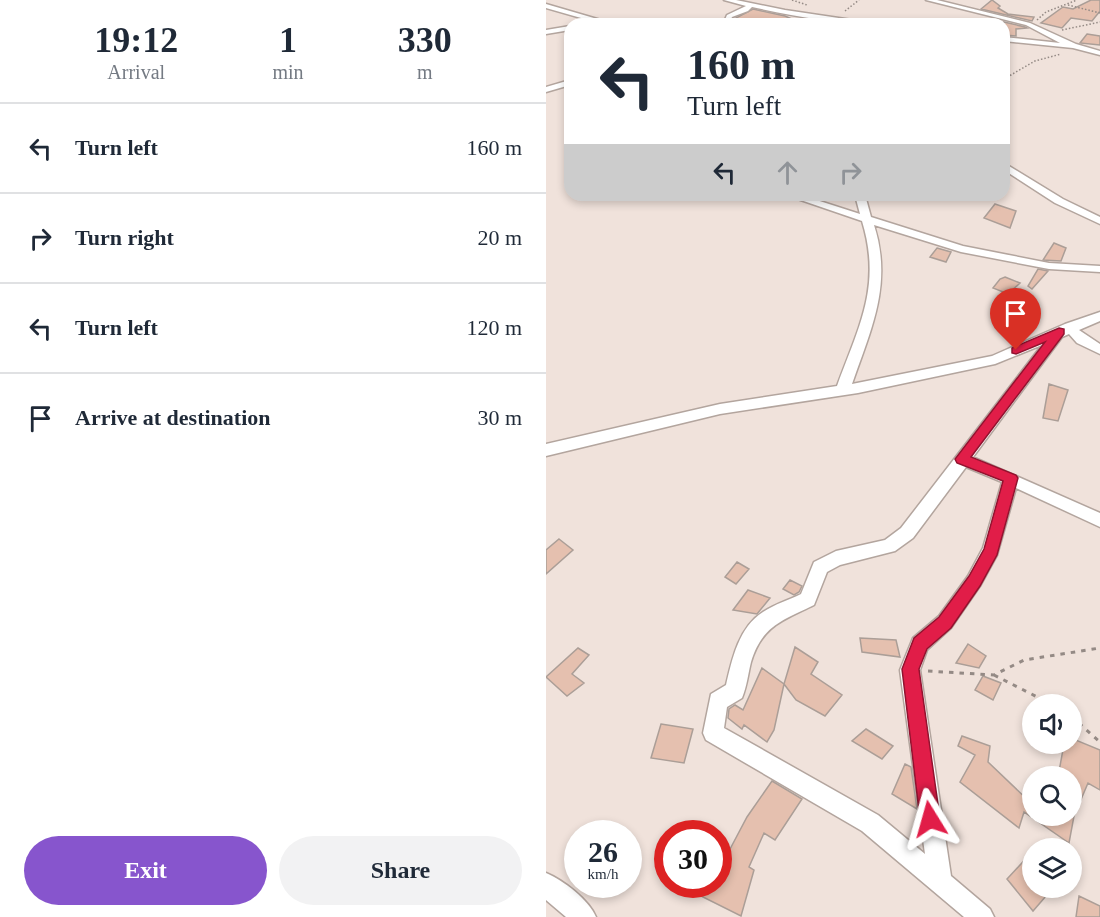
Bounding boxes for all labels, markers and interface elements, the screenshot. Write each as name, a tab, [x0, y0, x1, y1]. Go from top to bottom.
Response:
text: 19:12	[94, 20, 178, 60]
text: 1	[279, 20, 297, 60]
text: 330	[398, 20, 452, 60]
icon: left	[588, 42, 666, 120]
text: 160 m	[687, 42, 796, 88]
text: Arrival	[107, 61, 165, 83]
text: min	[272, 61, 304, 83]
text: m	[417, 61, 433, 83]
text: Turn left	[687, 91, 781, 121]
icon: left	[24, 132, 57, 165]
text: Turn left	[75, 135, 158, 160]
text: 160 m	[466, 135, 522, 160]
icon: left	[708, 156, 741, 189]
icon: ahead	[771, 156, 804, 189]
icon: right	[834, 156, 867, 189]
icon: right	[24, 222, 57, 255]
text: Turn right	[75, 225, 174, 250]
text: 20 m	[477, 225, 522, 250]
pin	[990, 288, 1041, 350]
icon: arrive	[999, 297, 1032, 330]
icon: left	[24, 312, 57, 345]
text: Turn left	[75, 315, 158, 340]
text: 120 m	[466, 315, 522, 340]
icon: arrive	[24, 402, 57, 435]
text: Arrive at destination	[75, 405, 271, 430]
text: 30 m	[477, 405, 522, 430]
map controls	[1022, 694, 1082, 898]
button: sound	[1022, 694, 1082, 754]
button: search	[1022, 766, 1082, 826]
position arrow	[898, 787, 962, 851]
speed limit sign: 30	[654, 820, 732, 898]
text: 26	[588, 835, 618, 868]
button: Exit	[24, 836, 267, 905]
button: Share	[279, 836, 522, 905]
button: layers	[1022, 838, 1082, 898]
text: km/h	[588, 866, 618, 882]

